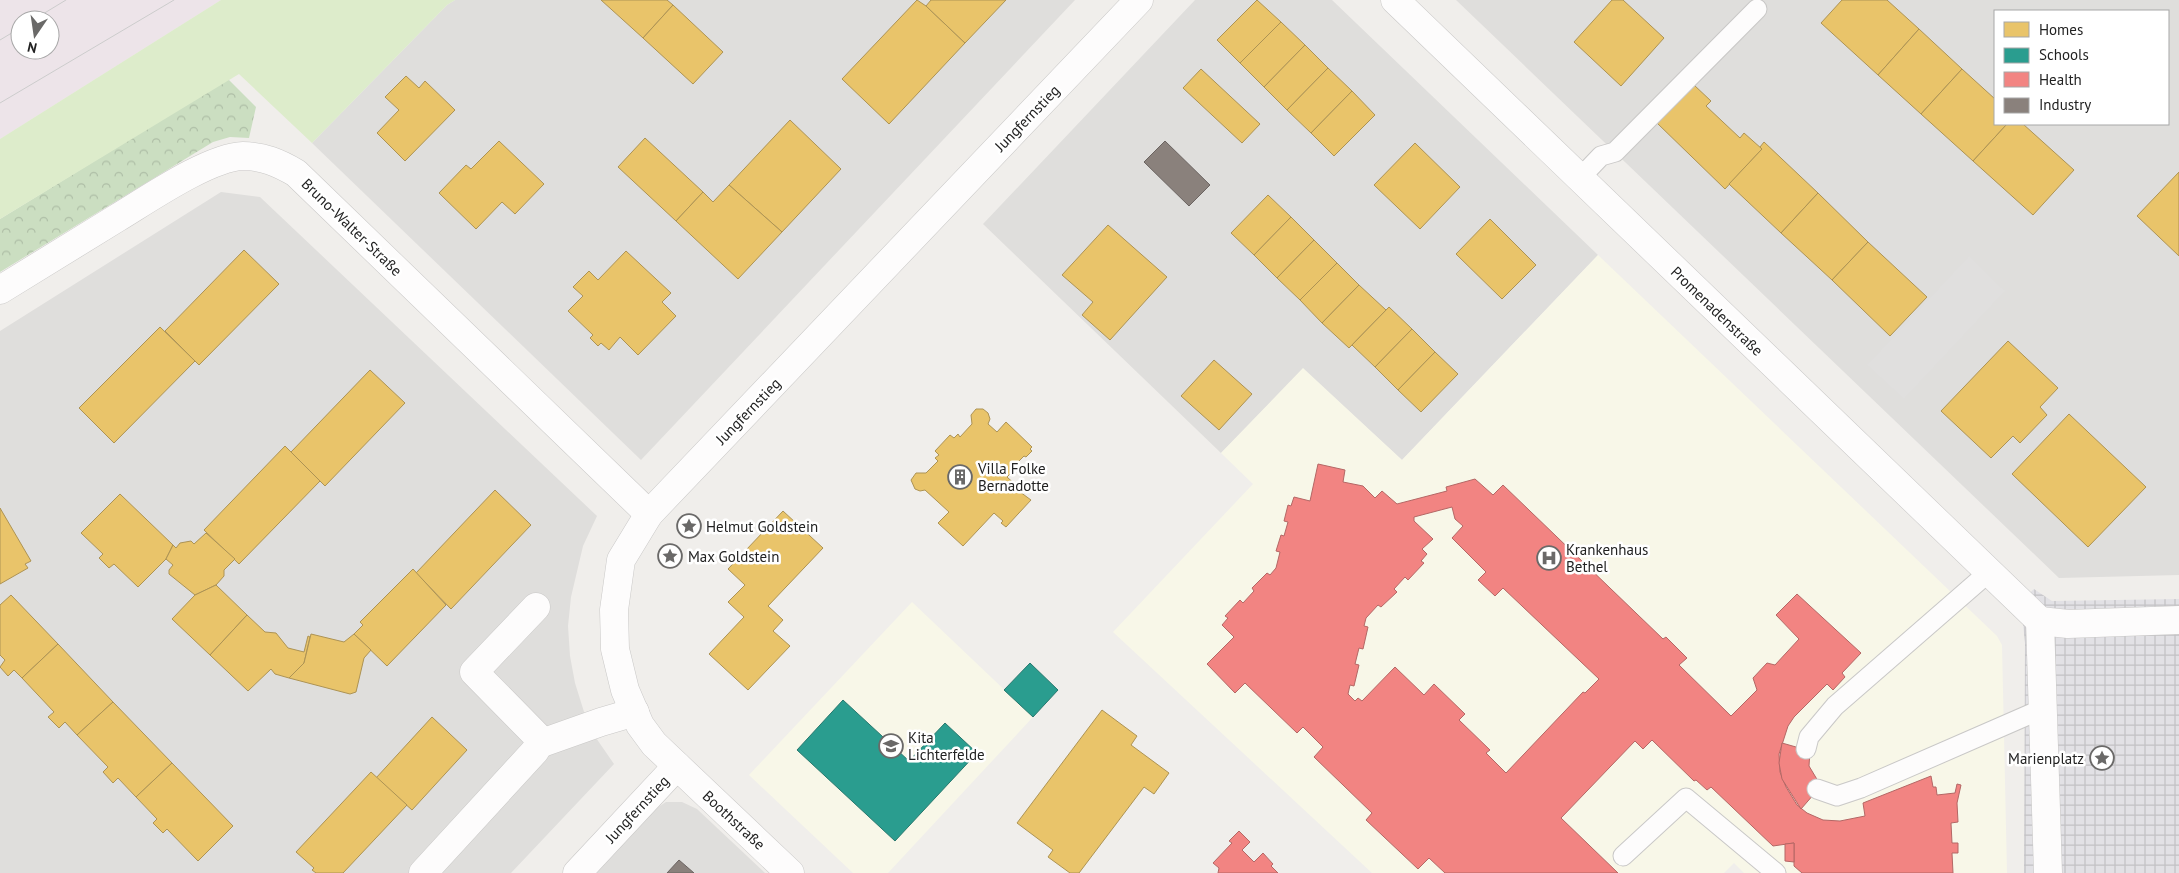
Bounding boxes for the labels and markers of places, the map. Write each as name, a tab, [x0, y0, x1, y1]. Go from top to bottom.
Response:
place label: Villa Folke Bernadotte	[977, 459, 1049, 495]
building icon: Villa Folke Bernadotte	[947, 464, 973, 490]
place icon: Helmut Goldstein	[676, 513, 702, 539]
place label: Helmut Goldstein	[706, 517, 818, 536]
place label: Krankenhaus Bethel	[1566, 540, 1648, 576]
place icon: Max Goldstein	[657, 543, 683, 569]
hospital icon: Krankenhaus Bethel	[1536, 545, 1562, 571]
place label: Max Goldstein	[688, 547, 779, 566]
place label: Kita Lichterfelde	[908, 728, 985, 764]
school or university icon: Kita Lichterfelde	[878, 733, 904, 759]
place icon: Marienplatz	[2089, 745, 2115, 771]
place label: Marienplatz	[2008, 749, 2084, 768]

